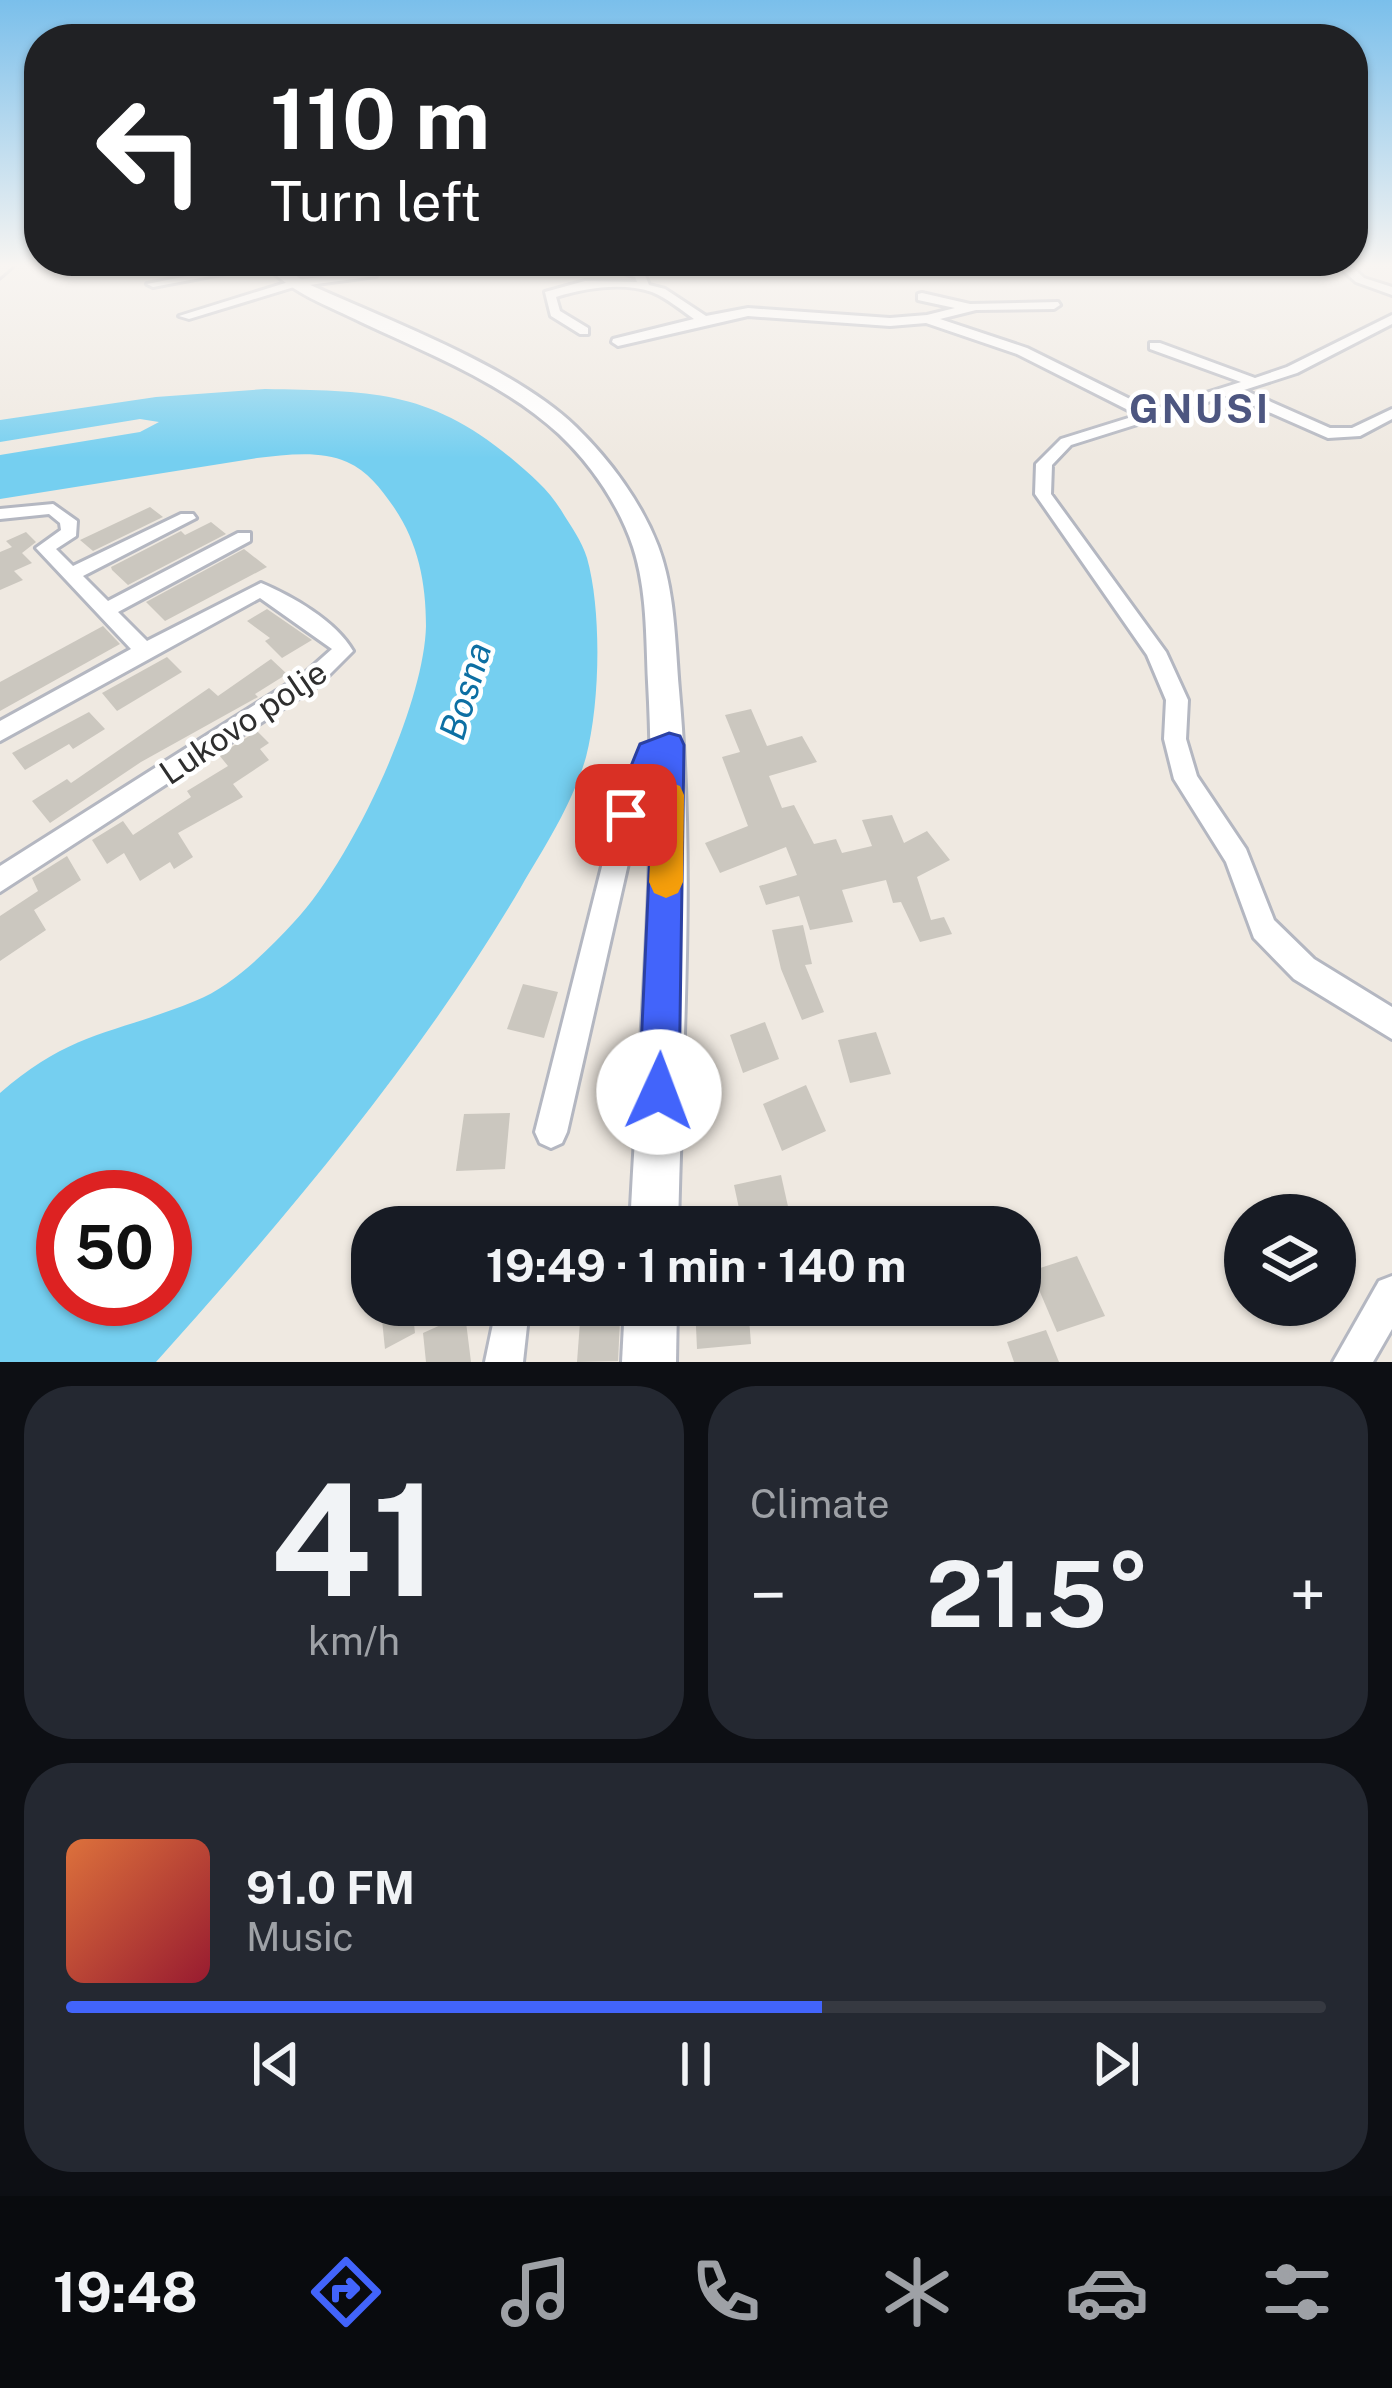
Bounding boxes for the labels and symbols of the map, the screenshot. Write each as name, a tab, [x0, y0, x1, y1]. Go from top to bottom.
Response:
district label: GNUSI	[1129, 386, 1271, 432]
water label: Bosna	[430, 637, 500, 745]
street label: Lukovo polje	[152, 652, 334, 792]
pin	[575, 764, 677, 866]
position arrow	[596, 1029, 722, 1155]
speed limit sign: 50	[36, 1170, 192, 1326]

